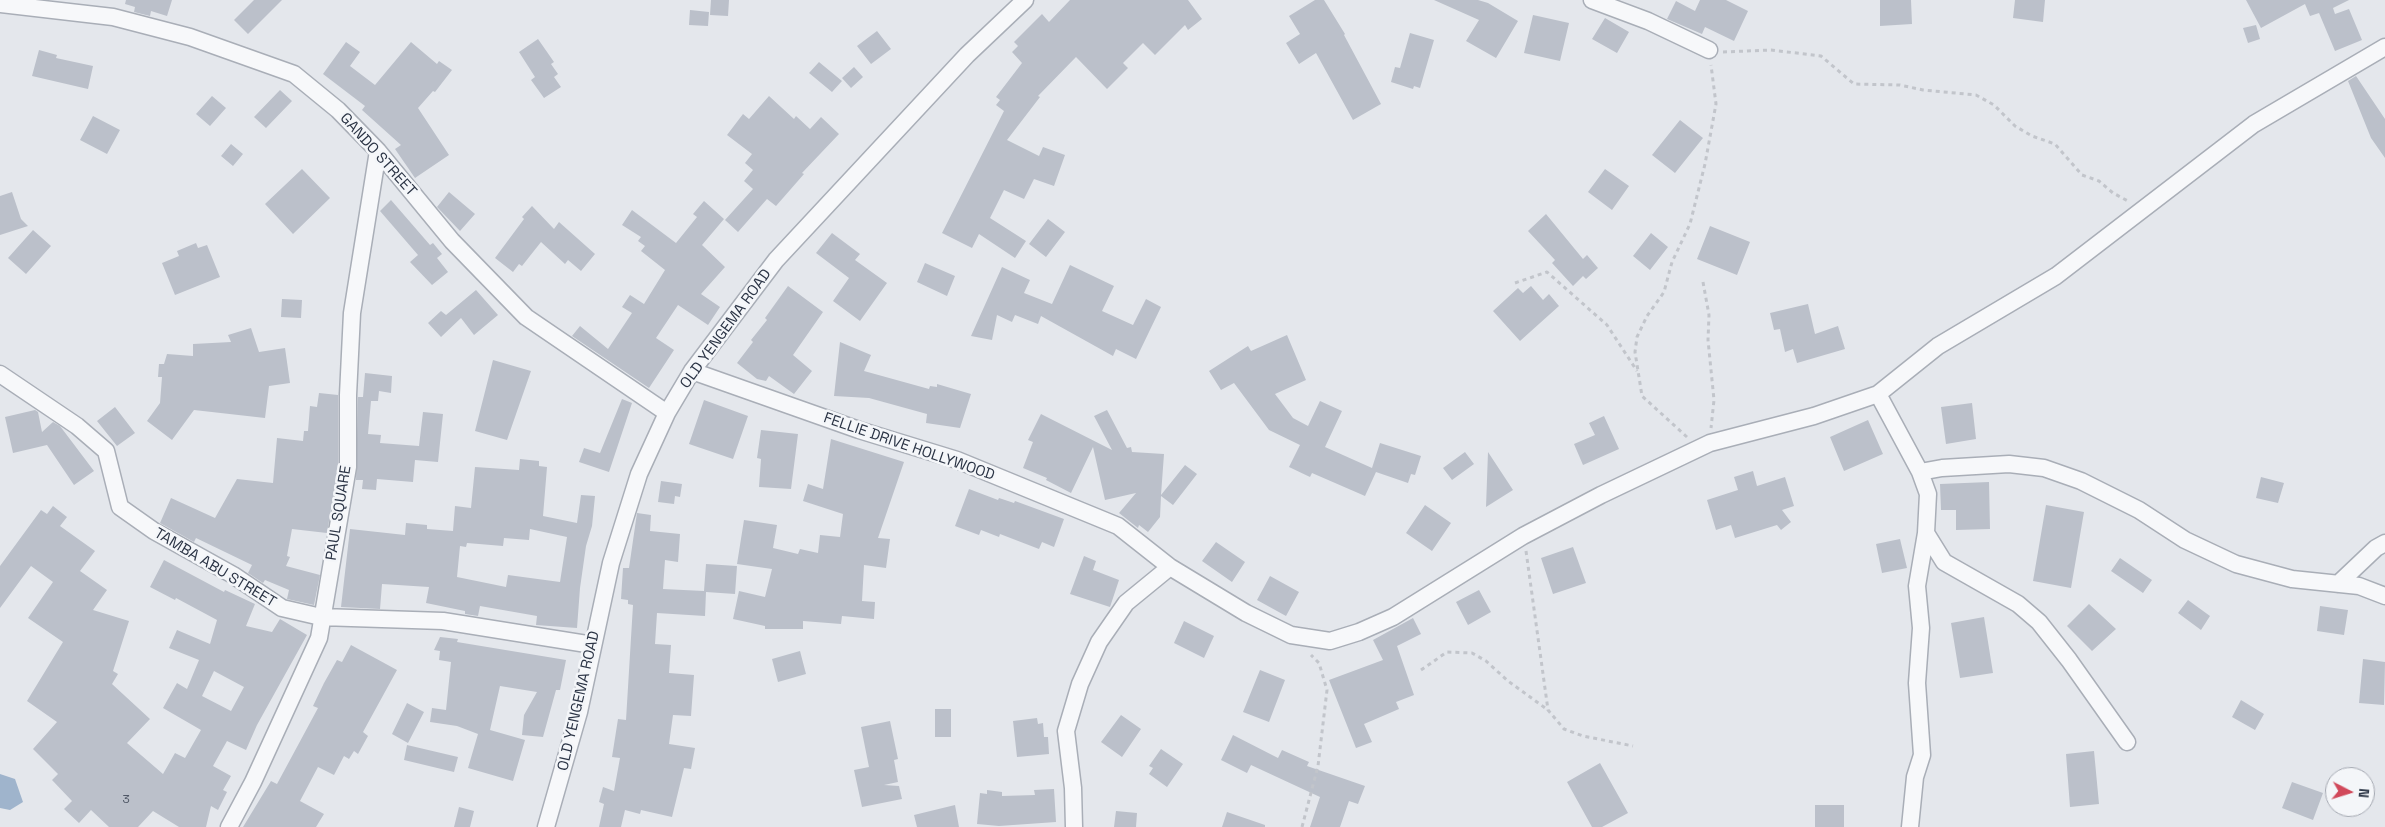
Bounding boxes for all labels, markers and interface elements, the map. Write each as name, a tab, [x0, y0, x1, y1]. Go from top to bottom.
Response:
street label: GANDO STREET	[336, 110, 420, 200]
street label: OLD YENGEMA ROAD	[677, 266, 775, 392]
street label: FELLIE DRIVE HOLLYWOOD	[821, 409, 997, 485]
street label: PAUL SQUARE	[323, 464, 355, 562]
street label: TAMBA ABU STREET	[151, 524, 279, 612]
street label: OLD YENGEMA ROAD	[554, 629, 604, 773]
north arrow	[2325, 767, 2375, 817]
text: N	[2355, 788, 2373, 799]
house number: 3	[122, 793, 130, 807]

